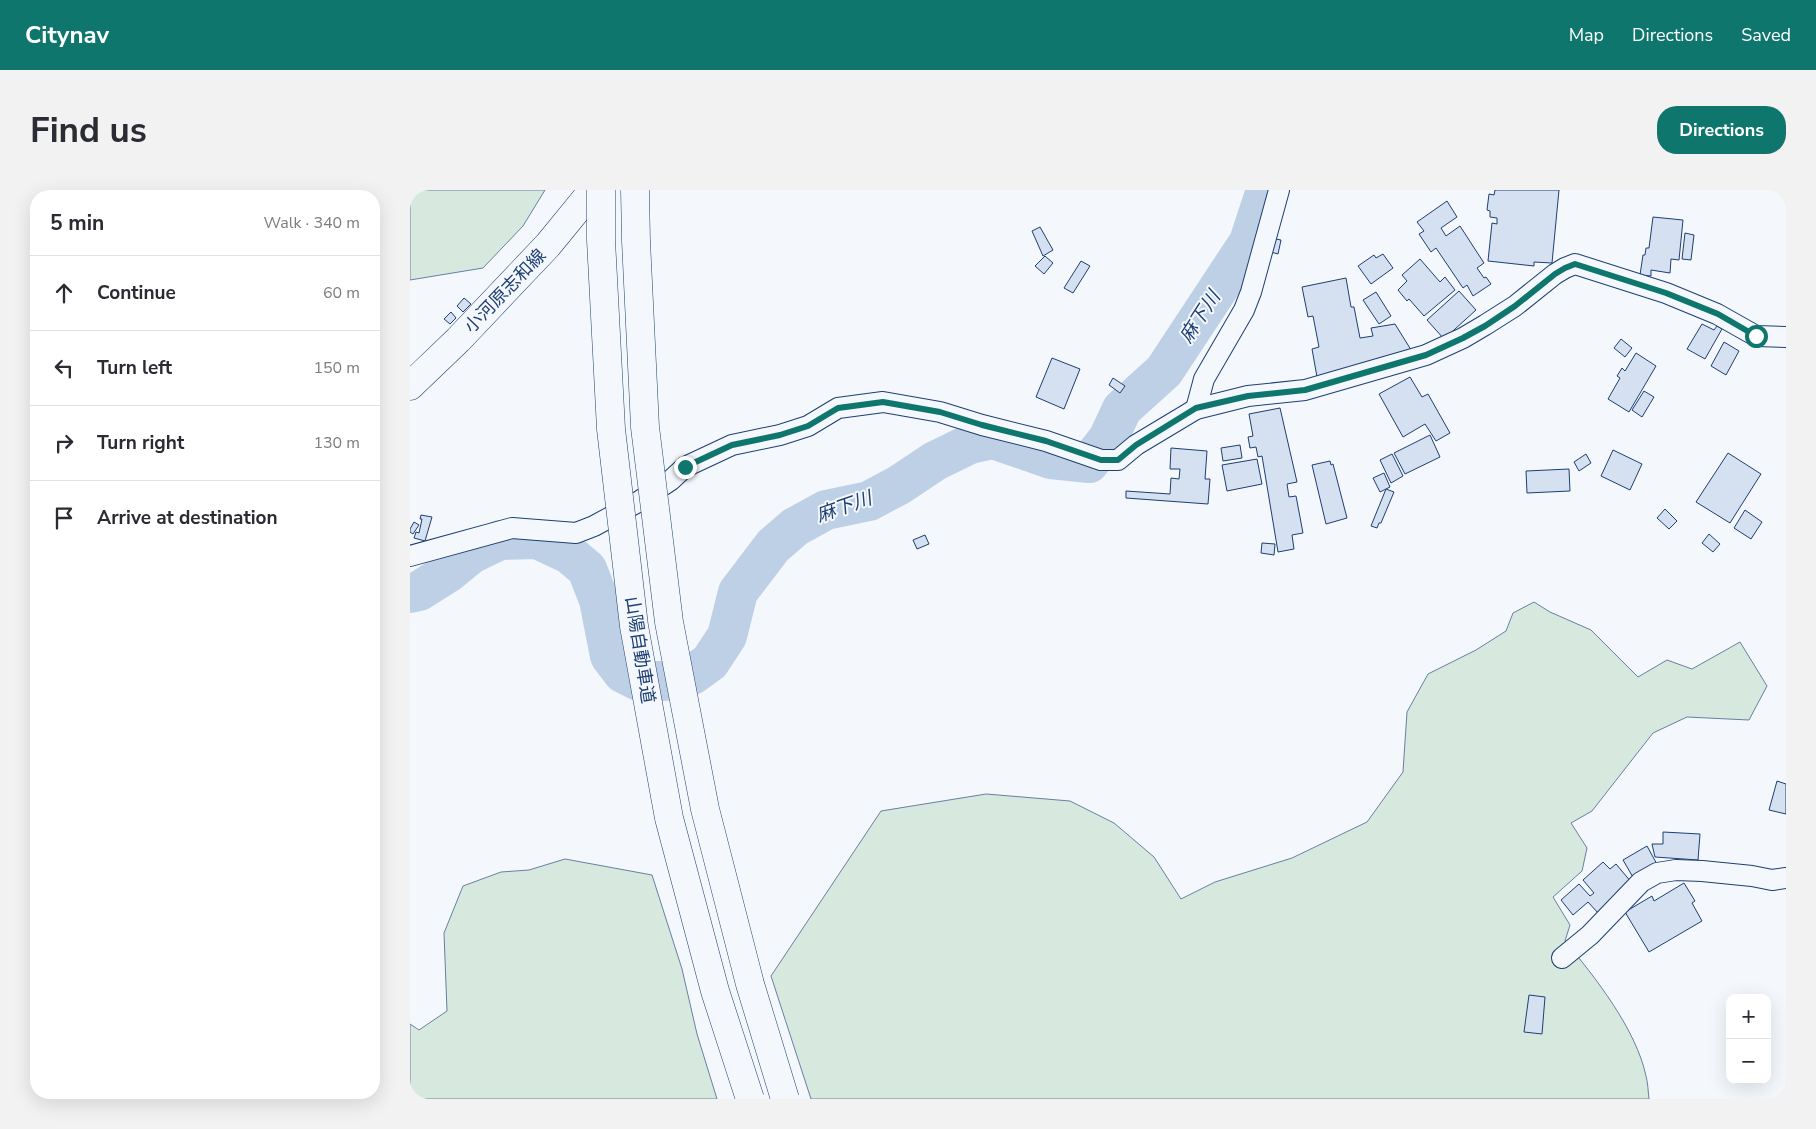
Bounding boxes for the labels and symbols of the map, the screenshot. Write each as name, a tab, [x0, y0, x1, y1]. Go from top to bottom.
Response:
street label: 小河原志和線	[459, 244, 551, 338]
water label: 麻下川	[1174, 284, 1228, 348]
route start	[1745, 325, 1768, 348]
route end	[674, 456, 697, 479]
water label: 麻下川	[813, 485, 877, 529]
street label: 山陽自動車道	[620, 595, 660, 705]

